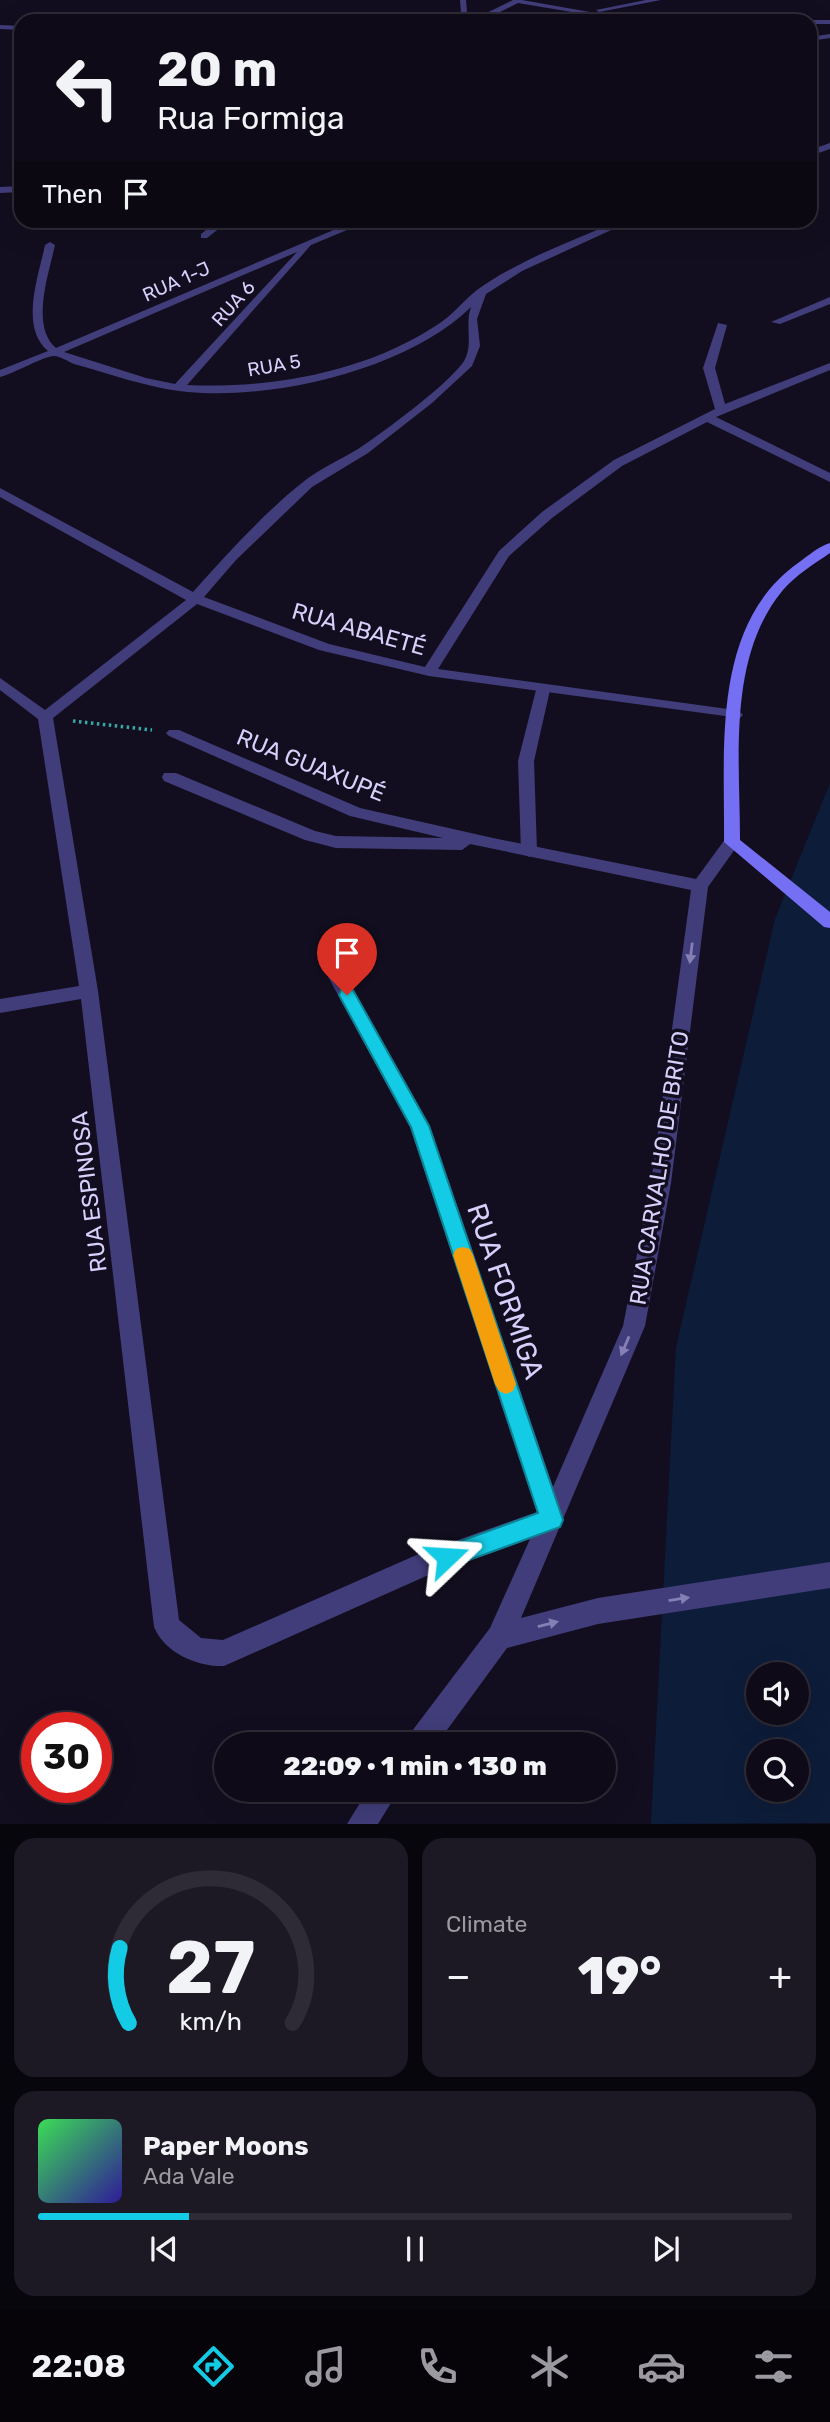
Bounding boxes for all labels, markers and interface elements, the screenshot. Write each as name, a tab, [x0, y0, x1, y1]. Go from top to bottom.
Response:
text: 20 m	[157, 40, 278, 98]
icon: left	[42, 42, 133, 133]
text: Rua Formiga	[157, 99, 345, 137]
icon: arrive	[117, 175, 155, 213]
text: Then	[42, 179, 103, 210]
street label: RUA 1-J	[139, 256, 214, 307]
street label: RUA 6	[207, 276, 260, 331]
street label: RUA 5	[246, 350, 303, 381]
street label: RUA ABAETÉ	[289, 597, 429, 661]
street label: RUA GUAXUPÉ	[233, 723, 389, 807]
pin	[317, 923, 377, 995]
icon: arrive	[328, 934, 366, 972]
one-way arrow	[685, 943, 696, 965]
street label: RUA CARVALHO DE BRITO	[624, 1029, 694, 1307]
street label: RUA ESPINOSA	[65, 1110, 113, 1274]
street label: RUA FORMIGA	[460, 1199, 551, 1383]
one-way arrow	[619, 1336, 631, 1356]
position arrow	[410, 1520, 484, 1594]
one-way arrow	[668, 1593, 690, 1604]
one-way arrow	[538, 1618, 560, 1629]
map controls	[746, 1662, 809, 1802]
button: sound	[746, 1662, 809, 1725]
speed limit sign: 30	[21, 1712, 112, 1803]
button: search	[746, 1739, 809, 1802]
text: 22:09 · 1 min · 130 m	[283, 1751, 547, 1782]
text: Climate	[446, 1910, 527, 1938]
text: 27	[166, 1926, 256, 2012]
text: 19°	[578, 1945, 661, 2007]
text: −	[446, 1953, 471, 1999]
text: +	[768, 1953, 792, 1999]
text: km/h	[180, 2007, 242, 2036]
text: Paper Moons	[143, 2131, 309, 2162]
text: Ada Vale	[143, 2162, 235, 2190]
icon: previous	[145, 2230, 183, 2268]
icon: pause	[396, 2230, 434, 2268]
icon: next	[647, 2230, 685, 2268]
icon: directions	[189, 2342, 238, 2391]
icon: music	[301, 2342, 350, 2391]
icon: phone	[413, 2342, 462, 2391]
icon: climate	[525, 2342, 574, 2391]
icon: car	[637, 2342, 686, 2391]
icon: filters	[749, 2342, 798, 2391]
text: 22:08	[32, 2347, 126, 2385]

